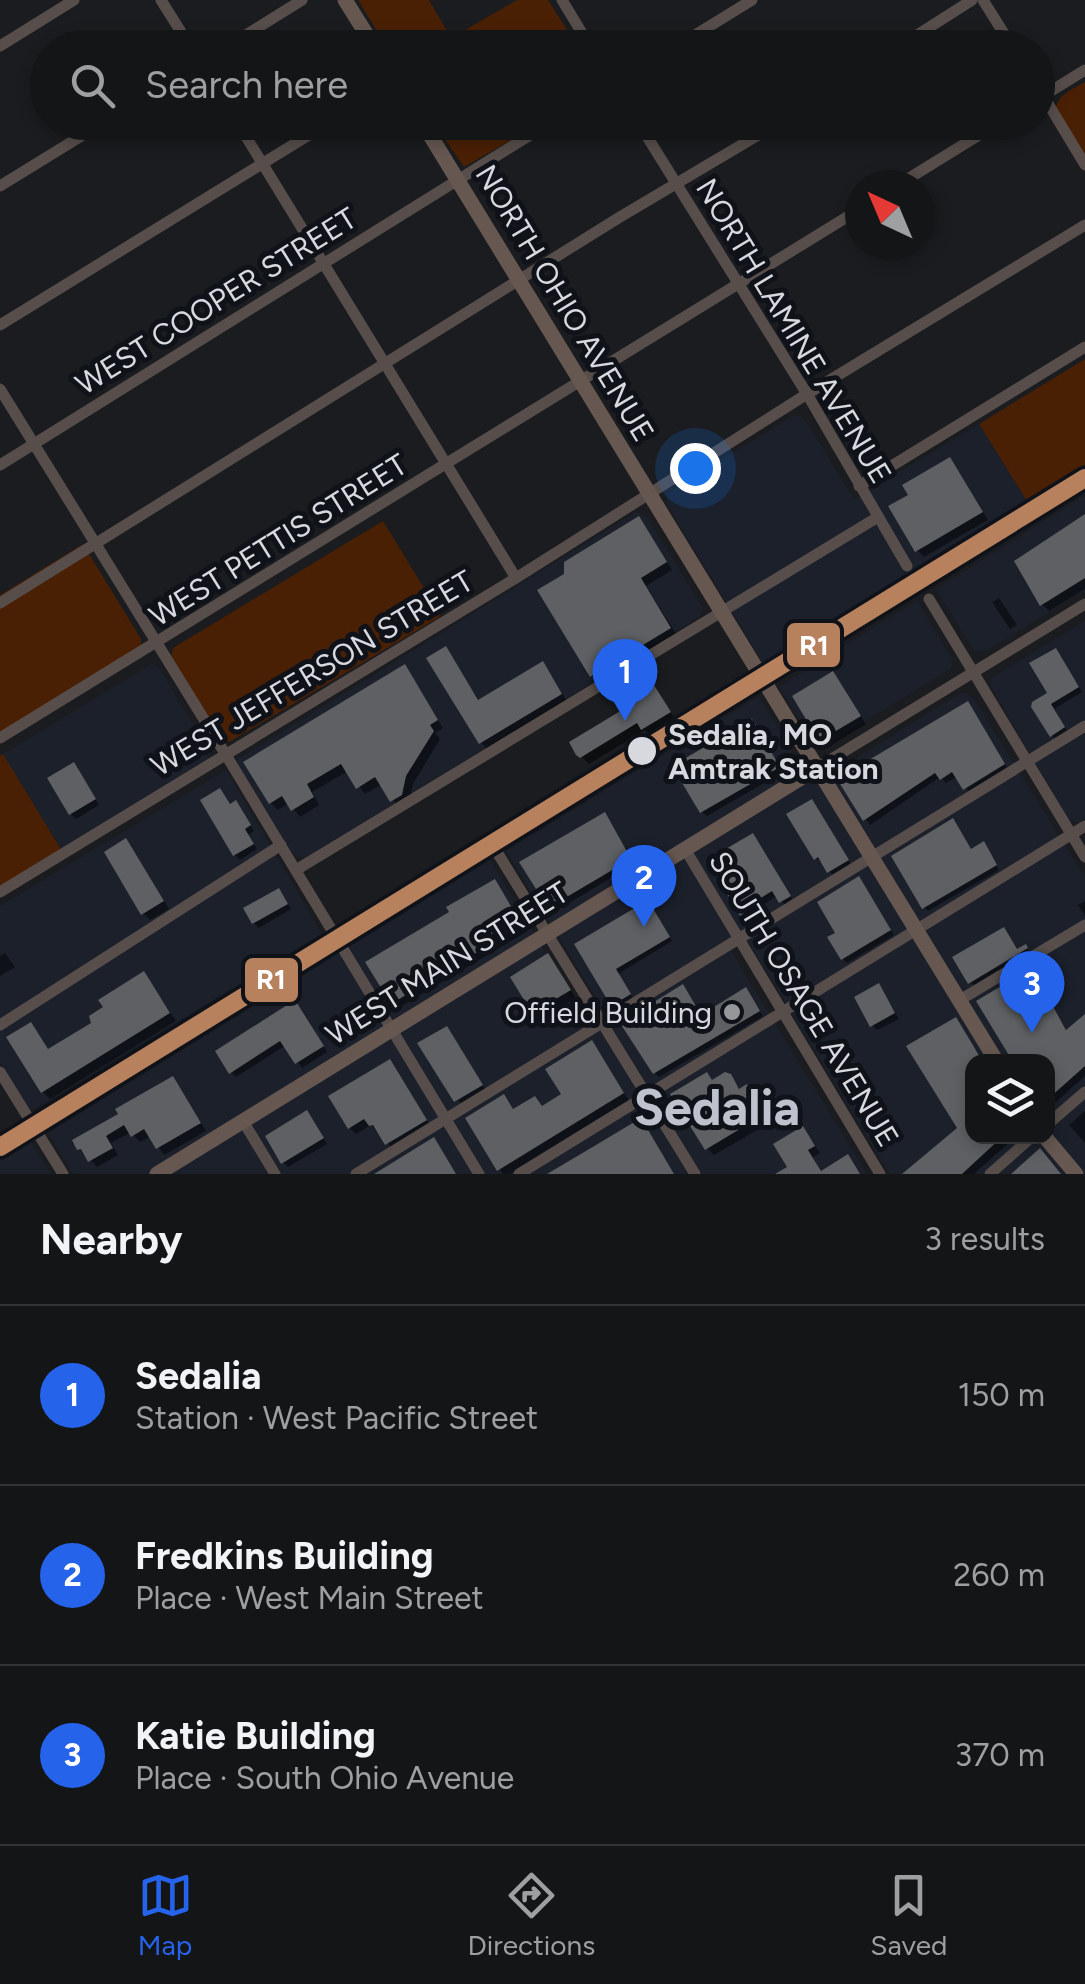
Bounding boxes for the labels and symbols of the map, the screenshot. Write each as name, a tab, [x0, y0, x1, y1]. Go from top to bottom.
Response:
street label: NORTH OHIO AVENUE	[468, 158, 662, 448]
north arrow	[845, 170, 935, 260]
street label: NORTH LAMINE AVENUE	[688, 172, 900, 490]
street label: WEST COOPER STREET	[69, 199, 364, 403]
your location	[670, 443, 721, 494]
street label: WEST PETTIS STREET	[142, 445, 414, 634]
street label: WEST JEFFERSON STREET	[144, 562, 480, 784]
line badge: R1	[785, 621, 842, 669]
text: R1	[799, 628, 829, 662]
pin: 1	[592, 638, 658, 721]
place label: Sedalia, MO Amtrak Station	[668, 716, 879, 787]
marker: Sedalia, MO Amtrak Station	[625, 734, 659, 768]
pin: 2	[612, 844, 676, 927]
street label: SOUTH OSAGE AVENUE	[701, 845, 907, 1153]
street label: WEST MAIN STREET	[319, 873, 576, 1053]
pin: 3	[1000, 950, 1064, 1033]
line badge: R1	[243, 956, 300, 1004]
text: R1	[256, 962, 286, 996]
place label: Offield Building	[504, 994, 712, 1031]
marker: Offield Building	[721, 1001, 743, 1023]
district label: Sedalia	[634, 1077, 800, 1138]

